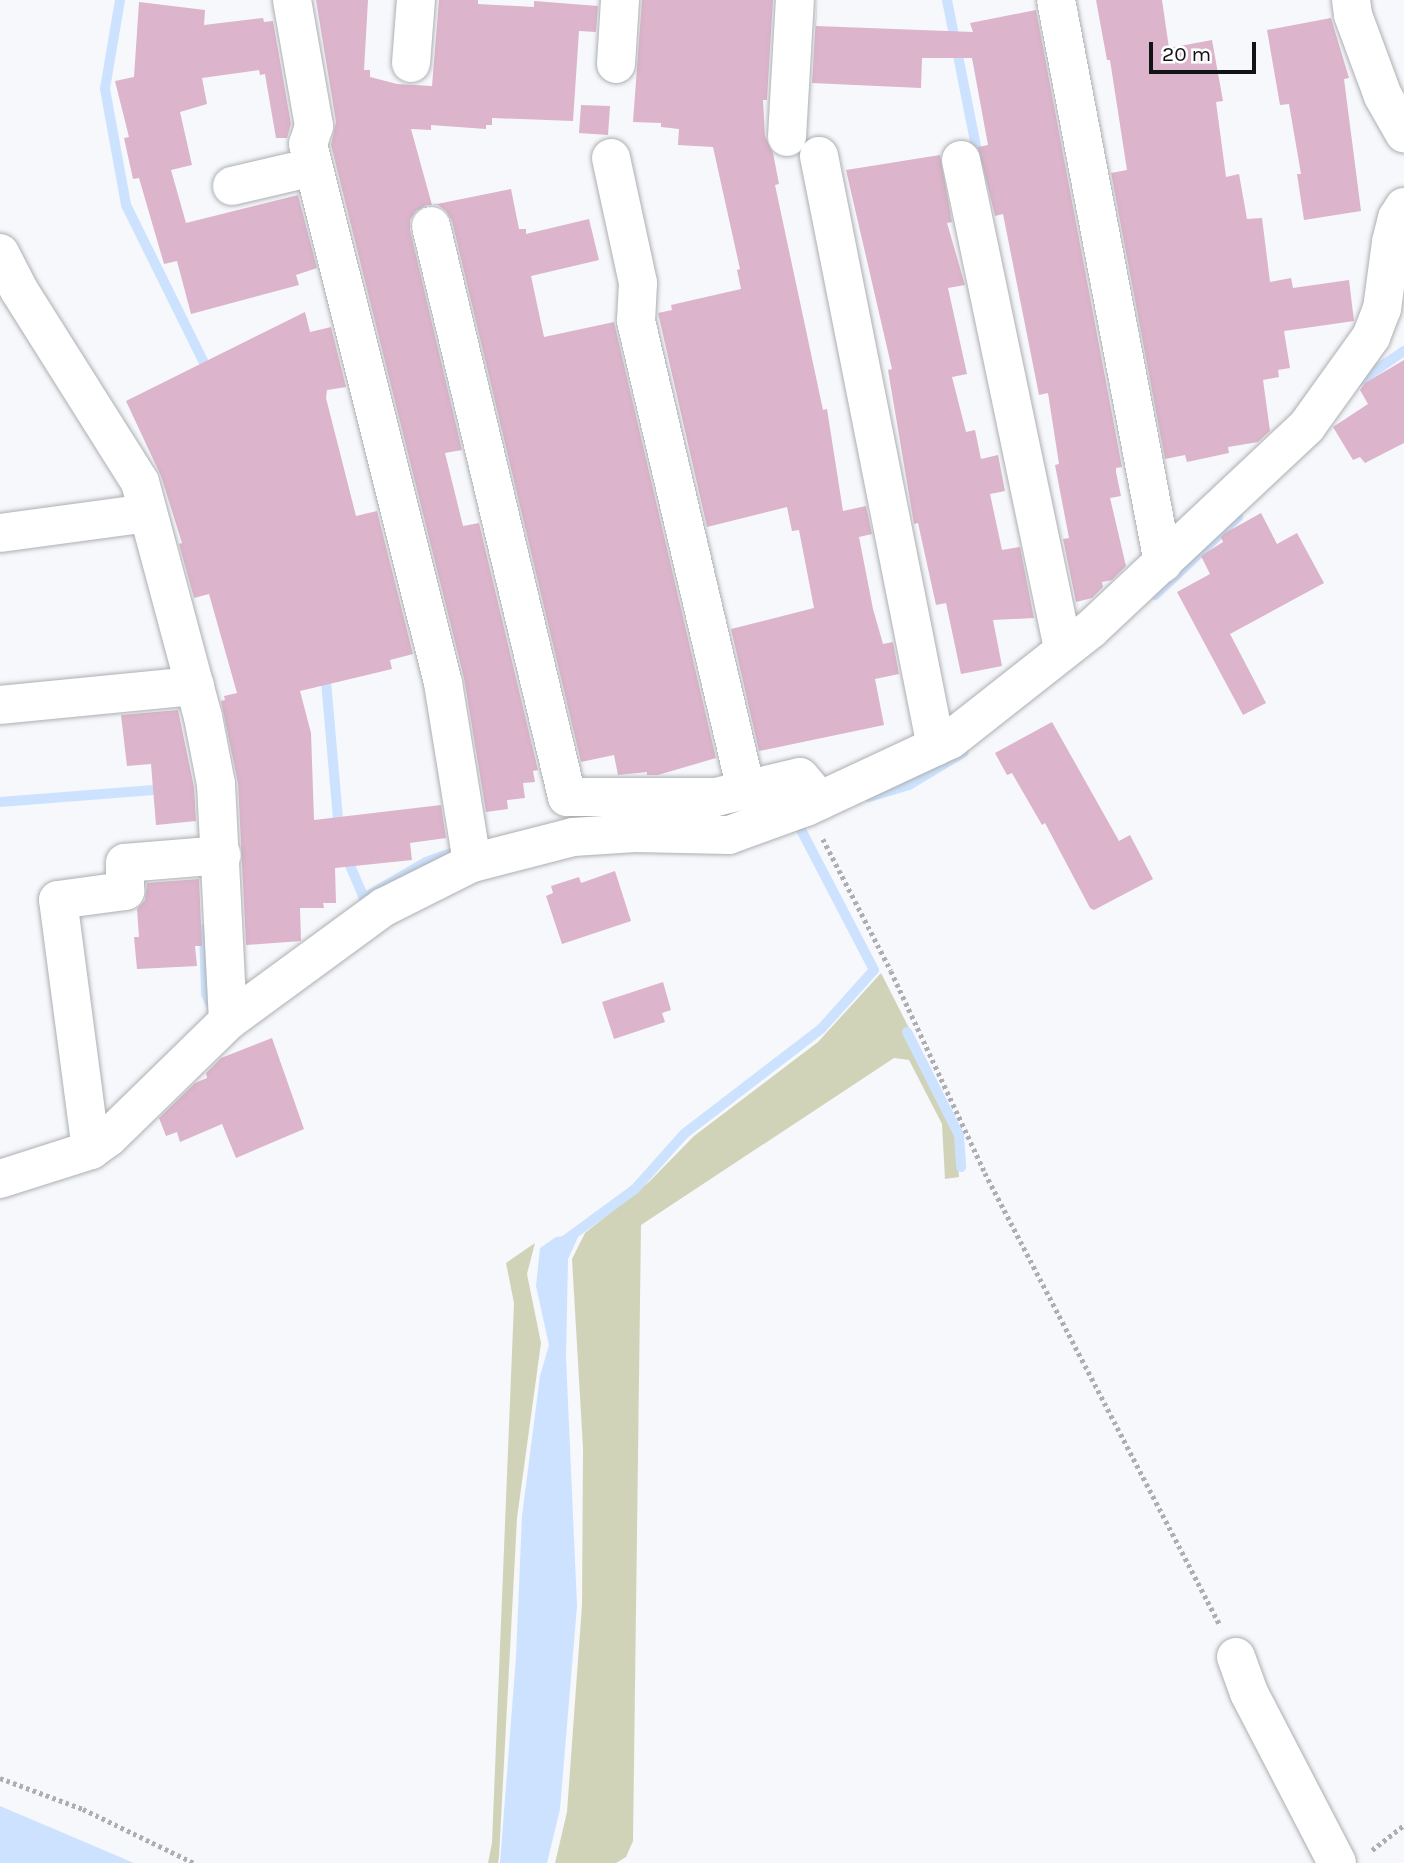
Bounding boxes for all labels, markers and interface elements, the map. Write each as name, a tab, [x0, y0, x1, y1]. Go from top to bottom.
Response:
scale bar	[1152, 28, 1259, 72]
text: 20 m	[1162, 42, 1211, 66]

